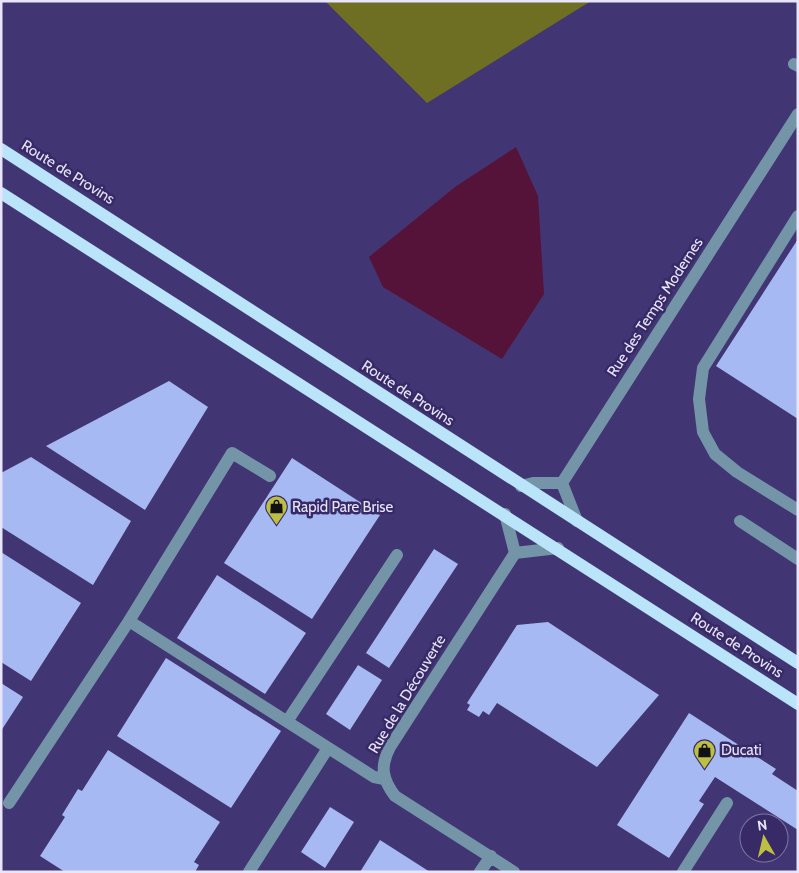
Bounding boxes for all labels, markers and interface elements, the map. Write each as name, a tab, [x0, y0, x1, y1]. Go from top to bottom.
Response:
street label: Route de Provins	[18, 136, 118, 208]
street label: Rue des Temps Modernes	[603, 234, 707, 380]
street label: Route de Provins	[358, 356, 458, 430]
shop icon: Rapid Pare Brise	[264, 495, 288, 526]
place label: Rapid Pare Brise	[292, 498, 394, 516]
street label: Route de Provins	[687, 608, 787, 682]
street label: Rue de la Découverte	[365, 631, 450, 756]
shop icon: Ducati	[693, 738, 717, 769]
place label: Ducati	[721, 741, 762, 759]
north arrow	[739, 813, 789, 863]
text: N	[756, 816, 768, 835]

